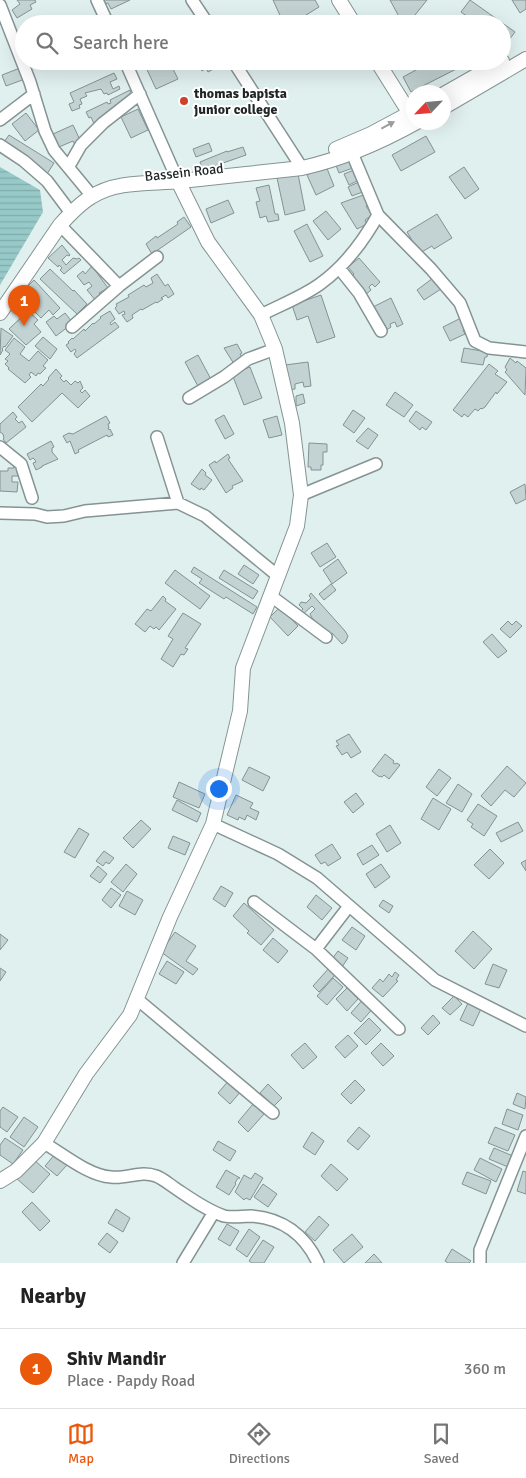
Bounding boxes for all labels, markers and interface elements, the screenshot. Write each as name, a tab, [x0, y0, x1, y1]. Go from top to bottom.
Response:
search box	[15, 15, 511, 70]
icon: search	[33, 29, 61, 57]
text: Search here	[73, 31, 169, 55]
place label: thomas bapista junior college	[193, 85, 287, 118]
north arrow	[406, 85, 451, 130]
marker: thomas bapista junior college	[178, 95, 190, 107]
one-way arrow	[381, 121, 395, 129]
street label: Bassein Road	[144, 160, 224, 185]
pin: 1	[8, 285, 40, 326]
your location	[206, 776, 232, 802]
text: Nearby	[20, 1283, 86, 1309]
text: Shiv Mandir	[67, 1347, 166, 1371]
text: 1	[32, 1359, 40, 1379]
text: 360 m	[464, 1359, 506, 1379]
text: Place · Papdy Road	[67, 1371, 195, 1391]
tab: Map	[67, 1420, 95, 1467]
tab: Directions	[229, 1420, 290, 1467]
tab: Saved	[424, 1420, 459, 1467]

